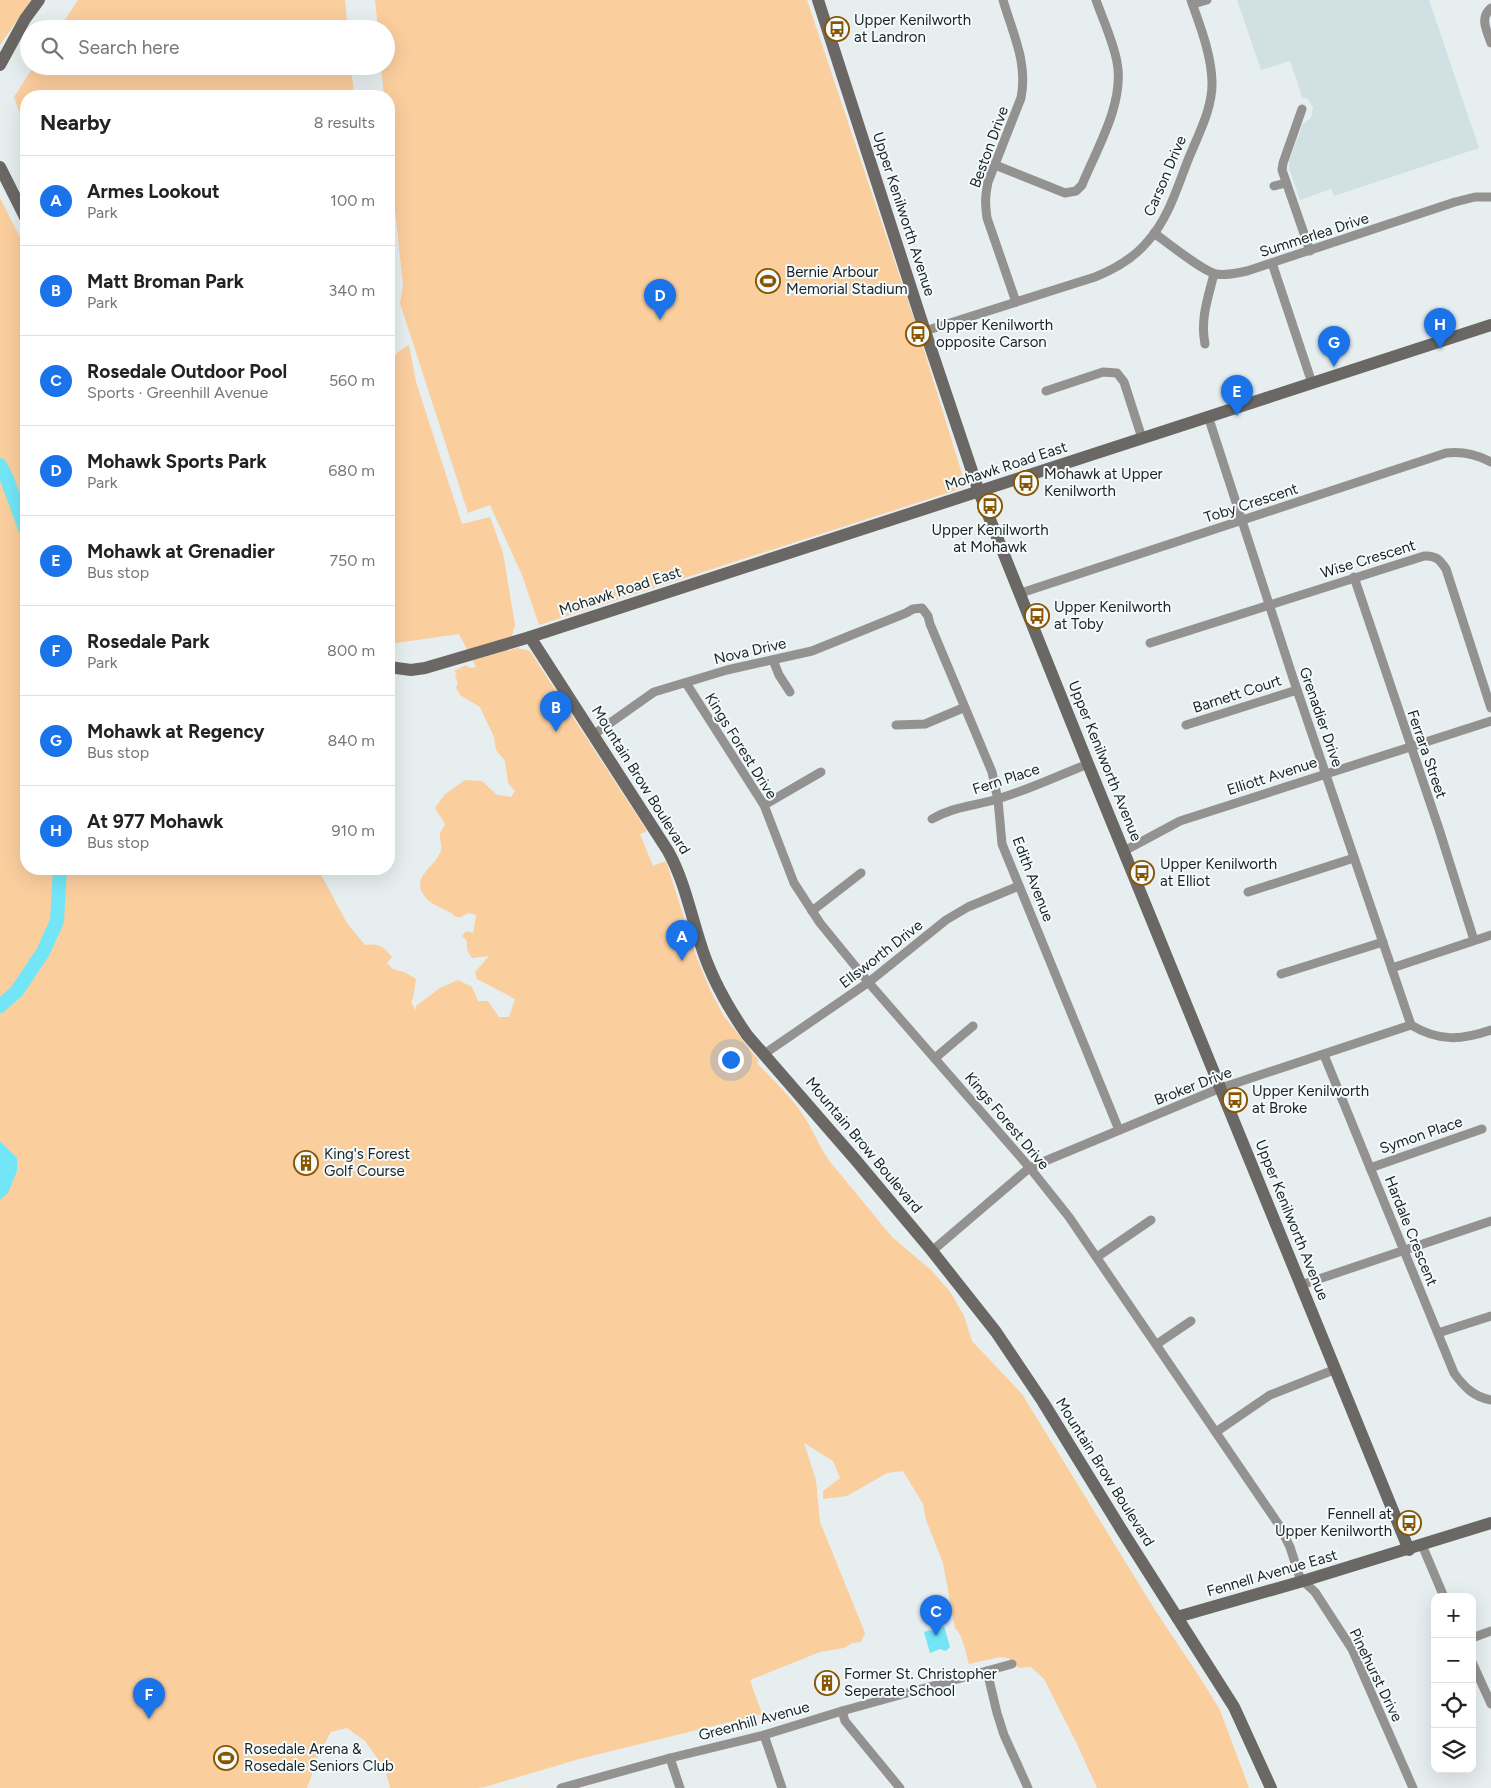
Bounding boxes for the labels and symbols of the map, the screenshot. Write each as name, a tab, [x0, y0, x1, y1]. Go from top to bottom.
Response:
place label: Upper Kenilworth at Landron	[854, 11, 971, 46]
bus stop icon: Upper Kenilworth at Landron	[824, 16, 850, 42]
street label: Beston Drive	[966, 104, 1012, 190]
street label: Upper Kenilworth Avenue	[869, 130, 939, 298]
street label: Carson Drive	[1140, 133, 1190, 219]
street label: Summerlea Drive	[1257, 209, 1371, 261]
place label: Bernie Arbour Memorial Stadium	[786, 263, 907, 298]
sports icon: Bernie Arbour Memorial Stadium	[755, 268, 781, 294]
pin: D	[644, 279, 676, 320]
pin: H	[1424, 308, 1456, 349]
place label: Upper Kenilworth opposite Carson	[936, 316, 1053, 351]
bus stop icon: Upper Kenilworth opposite Carson	[905, 321, 931, 347]
pin: G	[1318, 326, 1350, 367]
pin: E	[1221, 375, 1253, 416]
street label: Mohawk Road East	[943, 438, 1070, 494]
place label: Mohawk at Upper Kenilworth	[1044, 465, 1163, 500]
bus stop icon: Mohawk at Upper Kenilworth	[1013, 470, 1039, 496]
street label: Toby Crescent	[1202, 479, 1301, 527]
bus stop icon: Upper Kenilworth at Mohawk	[977, 493, 1003, 519]
place label: Upper Kenilworth at Mohawk	[931, 521, 1049, 556]
street label: Wise Crescent	[1318, 536, 1418, 582]
street label: Mohawk Road East	[557, 563, 684, 619]
place label: Upper Kenilworth at Toby	[1054, 598, 1171, 633]
bus stop icon: Upper Kenilworth at Toby	[1024, 603, 1050, 629]
street label: Nova Drive	[712, 634, 788, 668]
street label: Grenadier Drive	[1295, 665, 1347, 769]
street label: Barnett Court	[1190, 671, 1284, 717]
street label: Upper Kenilworth Avenue	[1065, 678, 1145, 844]
street label: Kings Forest Drive	[701, 690, 781, 802]
pin: B	[540, 691, 572, 732]
street label: Mountain Brow Boulevard	[588, 702, 694, 858]
street label: Ferrara Street	[1403, 707, 1451, 801]
street label: Elliott Avenue	[1225, 753, 1319, 799]
street label: Fern Place	[970, 760, 1042, 798]
street label: Edith Avenue	[1009, 834, 1057, 924]
place label: Upper Kenilworth at Elliot	[1160, 855, 1277, 890]
bus stop icon: Upper Kenilworth at Elliot	[1129, 860, 1155, 886]
street label: Ellsworth Drive	[836, 916, 926, 992]
pin: A	[666, 920, 698, 961]
your location	[718, 1047, 744, 1073]
street label: Broker Drive	[1152, 1063, 1234, 1109]
street label: Kings Forest Drive	[961, 1069, 1053, 1173]
street label: Mountain Brow Boulevard	[802, 1073, 926, 1217]
place label: Upper Kenilworth at Broke	[1252, 1082, 1369, 1117]
bus stop icon: Upper Kenilworth at Broke	[1222, 1087, 1248, 1113]
street label: Symon Place	[1377, 1112, 1465, 1158]
street label: Upper Kenilworth Avenue	[1252, 1137, 1332, 1303]
place label: King's Forest Golf Course	[324, 1145, 411, 1180]
building icon: King's Forest Golf Course	[293, 1150, 319, 1176]
street label: Hardale Crescent	[1381, 1173, 1441, 1289]
street label: Mountain Brow Boulevard	[1052, 1394, 1158, 1550]
place label: Fennell at Upper Kenilworth	[1275, 1505, 1392, 1540]
bus stop icon: Fennell at Upper Kenilworth	[1396, 1510, 1422, 1536]
street label: Fennell Avenue East	[1205, 1546, 1340, 1600]
pin: C	[920, 1595, 952, 1636]
street label: Pinehurst Drive	[1346, 1625, 1406, 1725]
place label: Former St. Christopher Seperate School	[844, 1665, 997, 1700]
building icon: Former St. Christopher Seperate School	[814, 1670, 840, 1696]
pin: F	[133, 1678, 165, 1719]
street label: Greenhill Avenue	[697, 1698, 811, 1744]
place label: Rosedale Arena & Rosedale Seniors Club	[244, 1740, 394, 1775]
sports icon: Rosedale Arena & Rosedale Seniors Club	[213, 1745, 239, 1771]

